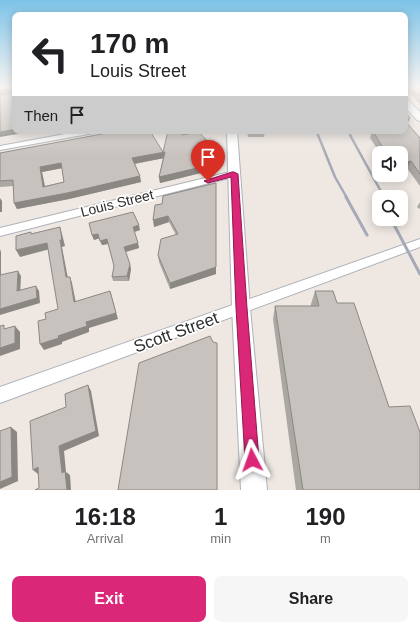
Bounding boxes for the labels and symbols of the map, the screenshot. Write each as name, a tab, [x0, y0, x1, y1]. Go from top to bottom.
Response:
pin	[191, 140, 225, 181]
street label: Louis Street	[79, 186, 155, 220]
street label: Scott Street	[131, 308, 221, 357]
position arrow	[231, 439, 273, 481]

